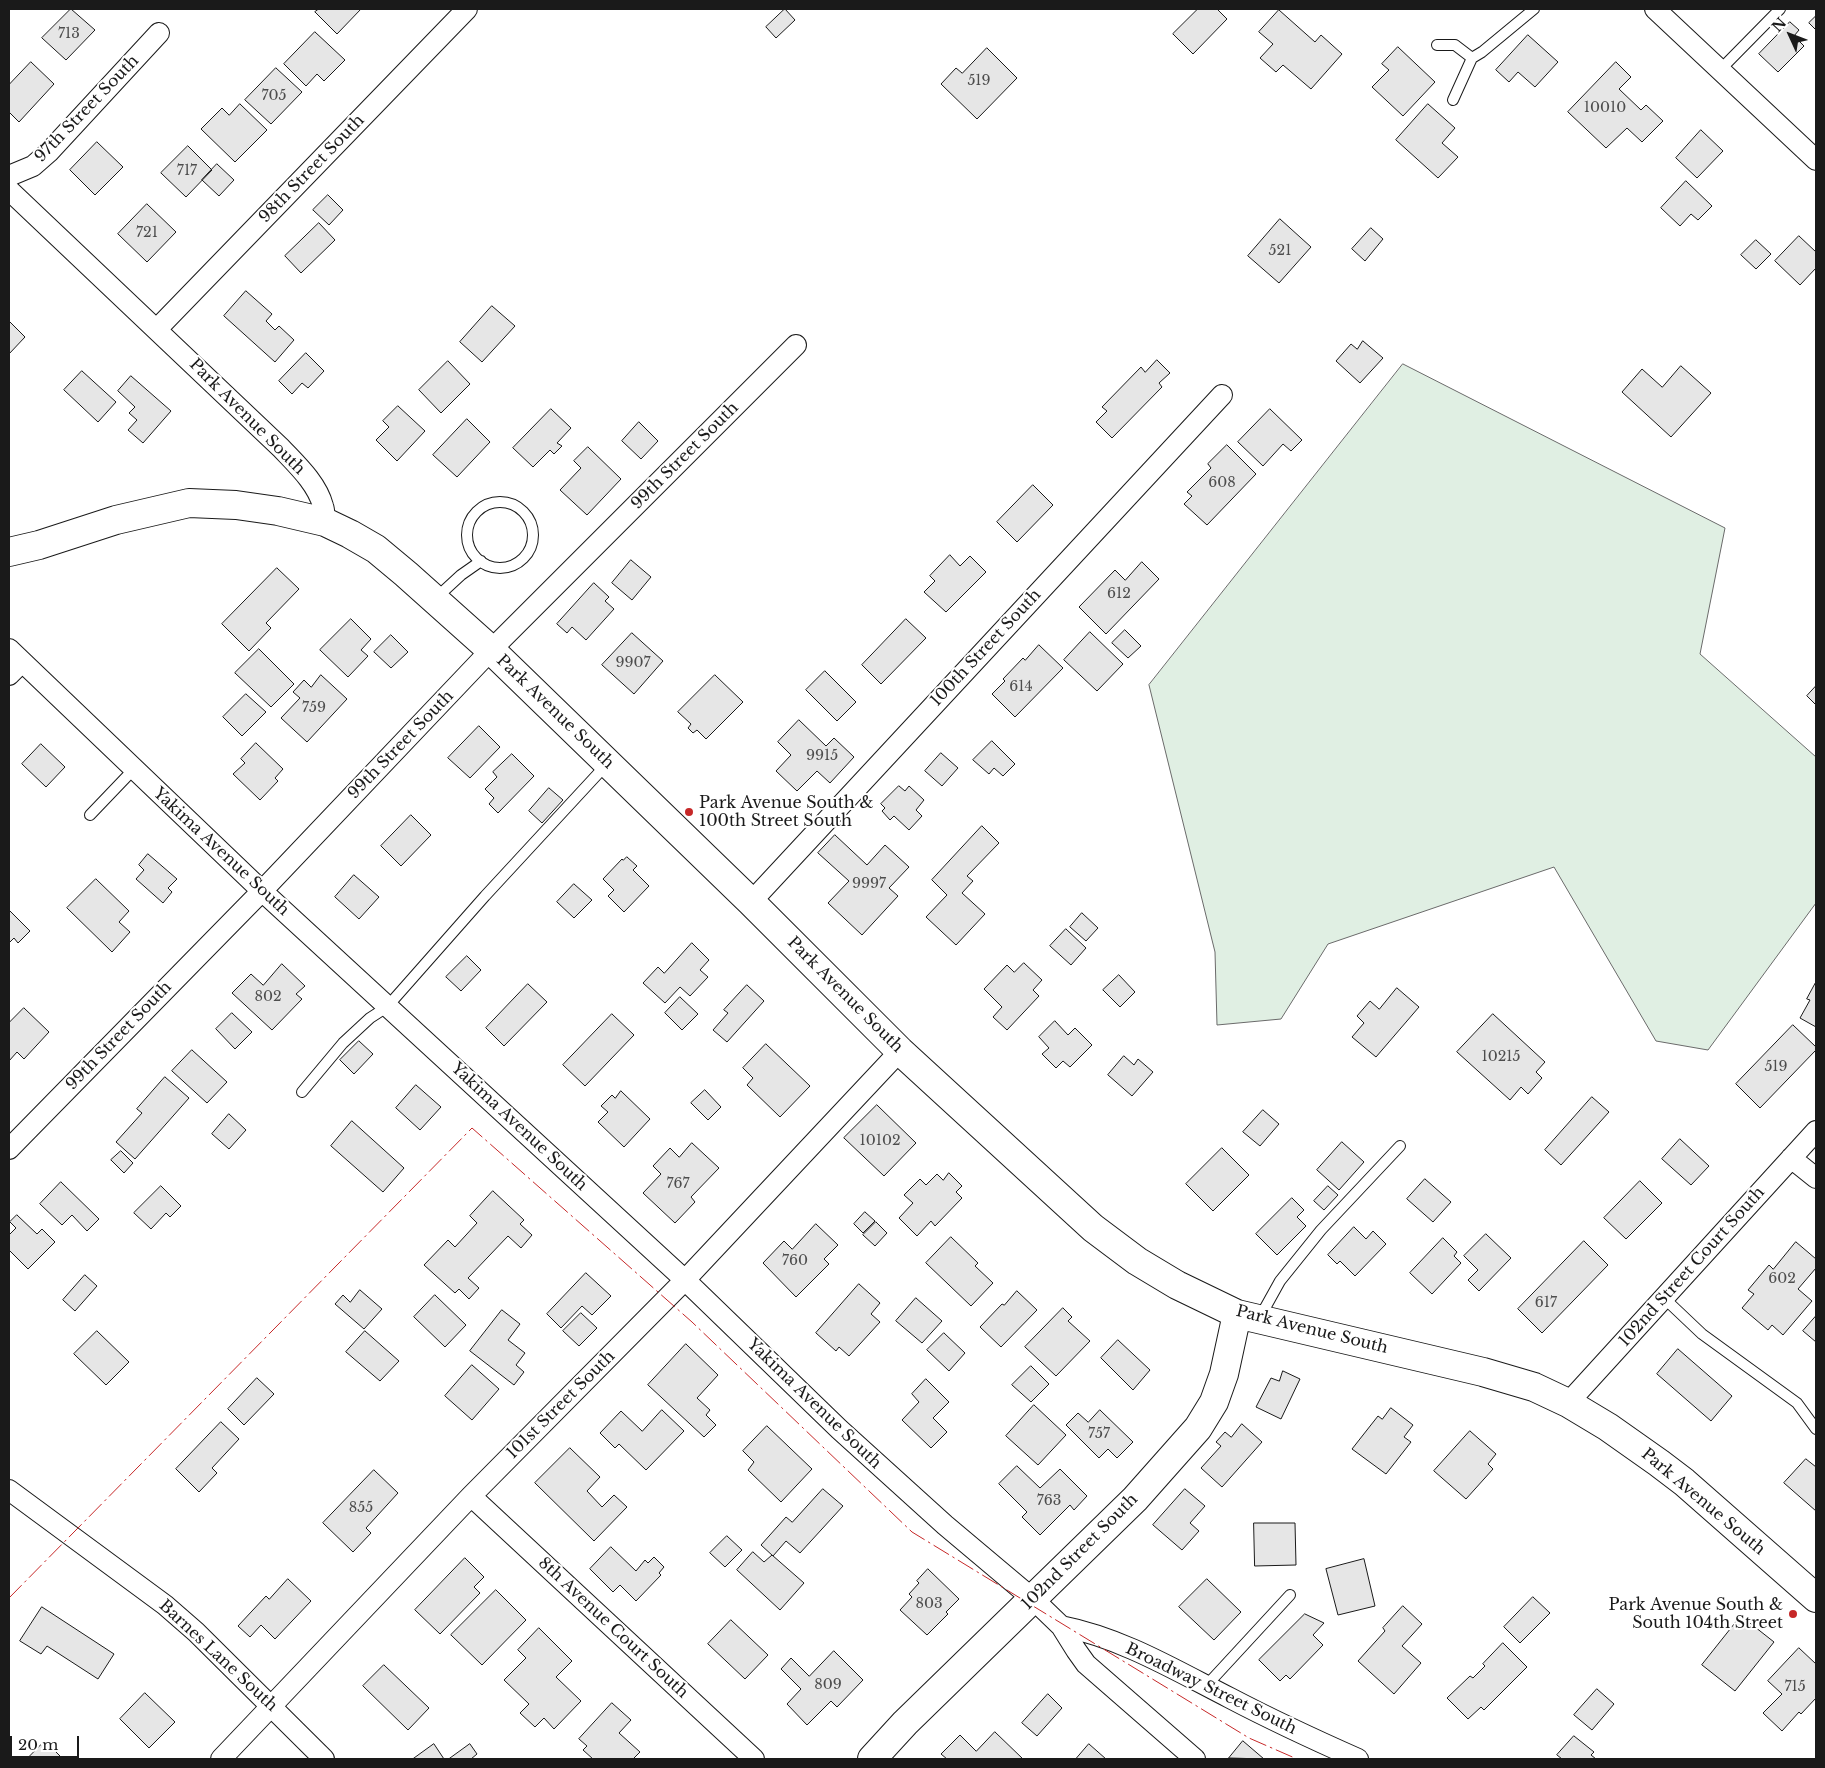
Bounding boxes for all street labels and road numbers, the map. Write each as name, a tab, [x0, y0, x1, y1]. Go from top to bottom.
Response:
street label: 97th Street South	[31, 52, 143, 166]
street label: 98th Street South	[255, 111, 369, 227]
street label: Park Avenue South	[185, 355, 309, 479]
street label: 99th Street South	[627, 398, 743, 514]
street label: 100th Street South	[927, 586, 1045, 710]
street label: Park Avenue South	[492, 651, 618, 773]
street label: 99th Street South	[344, 687, 458, 803]
street label: Yakima Avenue South	[149, 784, 293, 920]
street label: Park Avenue South	[783, 933, 907, 1057]
street label: 99th Street South	[62, 978, 176, 1094]
street label: Yakima Avenue South	[447, 1059, 591, 1195]
street label: 102nd Street Court South	[1615, 1183, 1769, 1351]
street label: Park Avenue South	[1234, 1302, 1390, 1358]
street label: Yakima Avenue South	[743, 1335, 885, 1473]
street label: 101st Street South	[503, 1347, 619, 1463]
street label: Park Avenue South	[1637, 1445, 1769, 1559]
street label: 102nd Street South	[1018, 1490, 1142, 1614]
street label: 8th Avenue Court South	[534, 1554, 692, 1702]
street label: Barnes Lane South	[155, 1596, 281, 1716]
street label: Broadway Street South	[1122, 1639, 1300, 1739]

